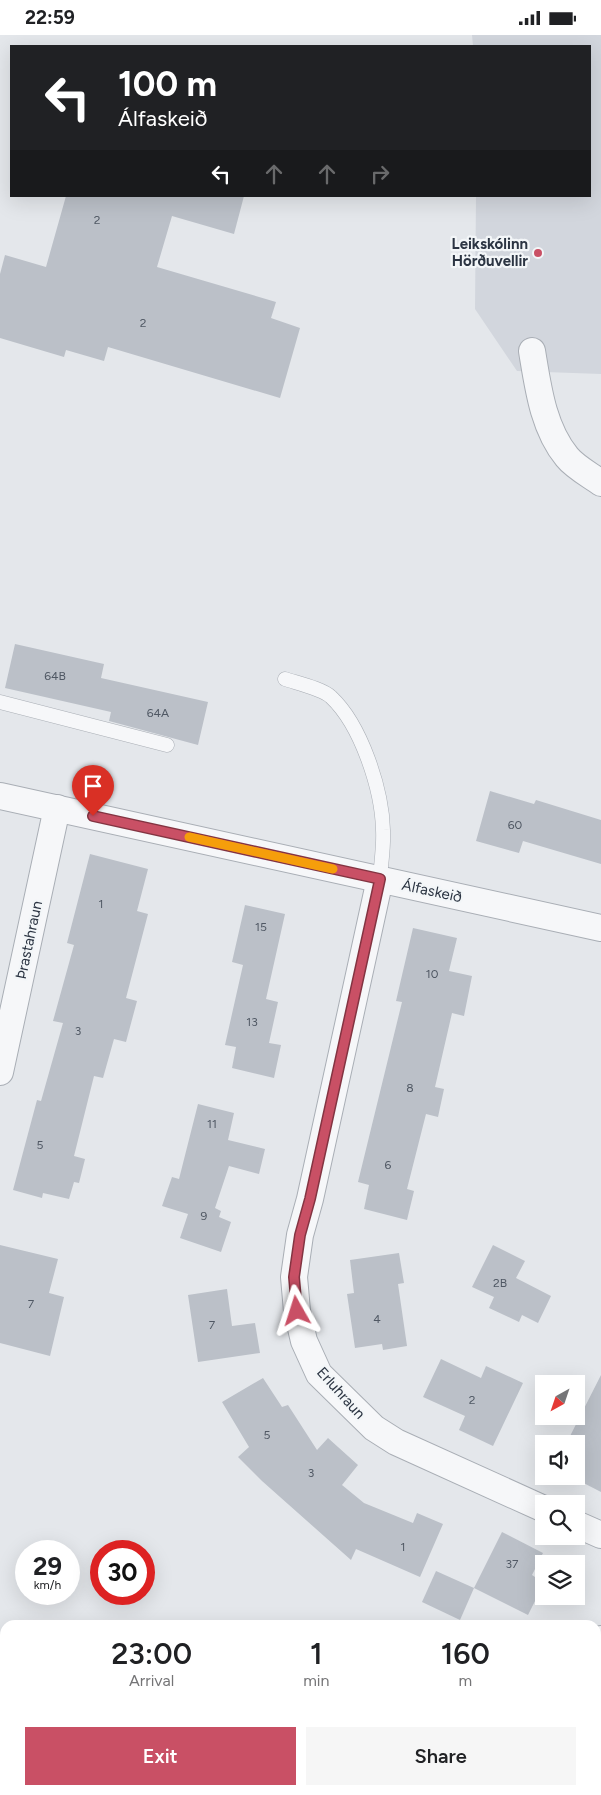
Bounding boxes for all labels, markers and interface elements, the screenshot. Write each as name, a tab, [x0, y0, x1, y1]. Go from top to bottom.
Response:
text: 22:59	[25, 6, 75, 29]
text: 100 m	[118, 63, 217, 105]
icon: left	[35, 65, 100, 130]
text: Álfaskeið	[118, 105, 208, 132]
icon: left	[207, 160, 235, 188]
icon: ahead	[260, 160, 288, 188]
icon: ahead	[313, 160, 341, 188]
icon: right	[366, 160, 394, 188]
house number: 2	[94, 213, 100, 227]
place label: Leikskólinn Hörðuvellir	[452, 235, 528, 270]
marker: Leikskólinn Hörðuvellir	[532, 247, 544, 259]
house number: 2	[140, 316, 146, 330]
house number: 64B	[44, 669, 66, 683]
house number: 64A	[147, 706, 169, 720]
pin	[72, 765, 114, 816]
icon: arrive	[79, 772, 107, 800]
house number: 60	[508, 818, 523, 832]
street label: Álfaskeið	[400, 876, 464, 906]
house number: 1	[99, 897, 103, 911]
street label: Þrastahraun	[12, 899, 46, 981]
house number: 15	[255, 920, 267, 934]
house number: 10	[426, 967, 439, 981]
house number: 13	[246, 1015, 258, 1029]
house number: 3	[75, 1024, 81, 1038]
house number: 8	[406, 1081, 414, 1095]
house number: 11	[207, 1117, 217, 1131]
house number: 5	[37, 1138, 44, 1152]
house number: 6	[385, 1158, 392, 1172]
house number: 9	[201, 1209, 208, 1223]
house number: 2B	[493, 1276, 507, 1290]
position arrow	[270, 1284, 322, 1336]
house number: 7	[28, 1297, 35, 1311]
house number: 4	[373, 1312, 381, 1326]
house number: 7	[209, 1318, 216, 1332]
street label: Erluhraun	[313, 1363, 369, 1423]
north arrow	[535, 1375, 585, 1425]
map controls	[535, 1375, 585, 1605]
house number: 2	[469, 1393, 475, 1407]
house number: 5	[264, 1428, 271, 1442]
button: sound	[535, 1435, 585, 1485]
house number: 3	[308, 1466, 314, 1480]
button: search	[535, 1495, 585, 1545]
speed limit sign: 30	[90, 1540, 155, 1605]
house number: 1	[401, 1540, 405, 1554]
text: 29	[33, 1551, 62, 1581]
button: layers	[535, 1555, 585, 1605]
house number: 37	[506, 1557, 519, 1571]
text: km/h	[34, 1578, 61, 1592]
text: 23:00	[111, 1635, 192, 1672]
text: 1	[310, 1635, 323, 1672]
text: 160	[441, 1635, 490, 1672]
text: Arrival	[129, 1671, 174, 1690]
text: min	[303, 1671, 329, 1690]
text: m	[458, 1671, 472, 1690]
button: Exit	[25, 1727, 296, 1785]
button: Share	[306, 1727, 576, 1785]

